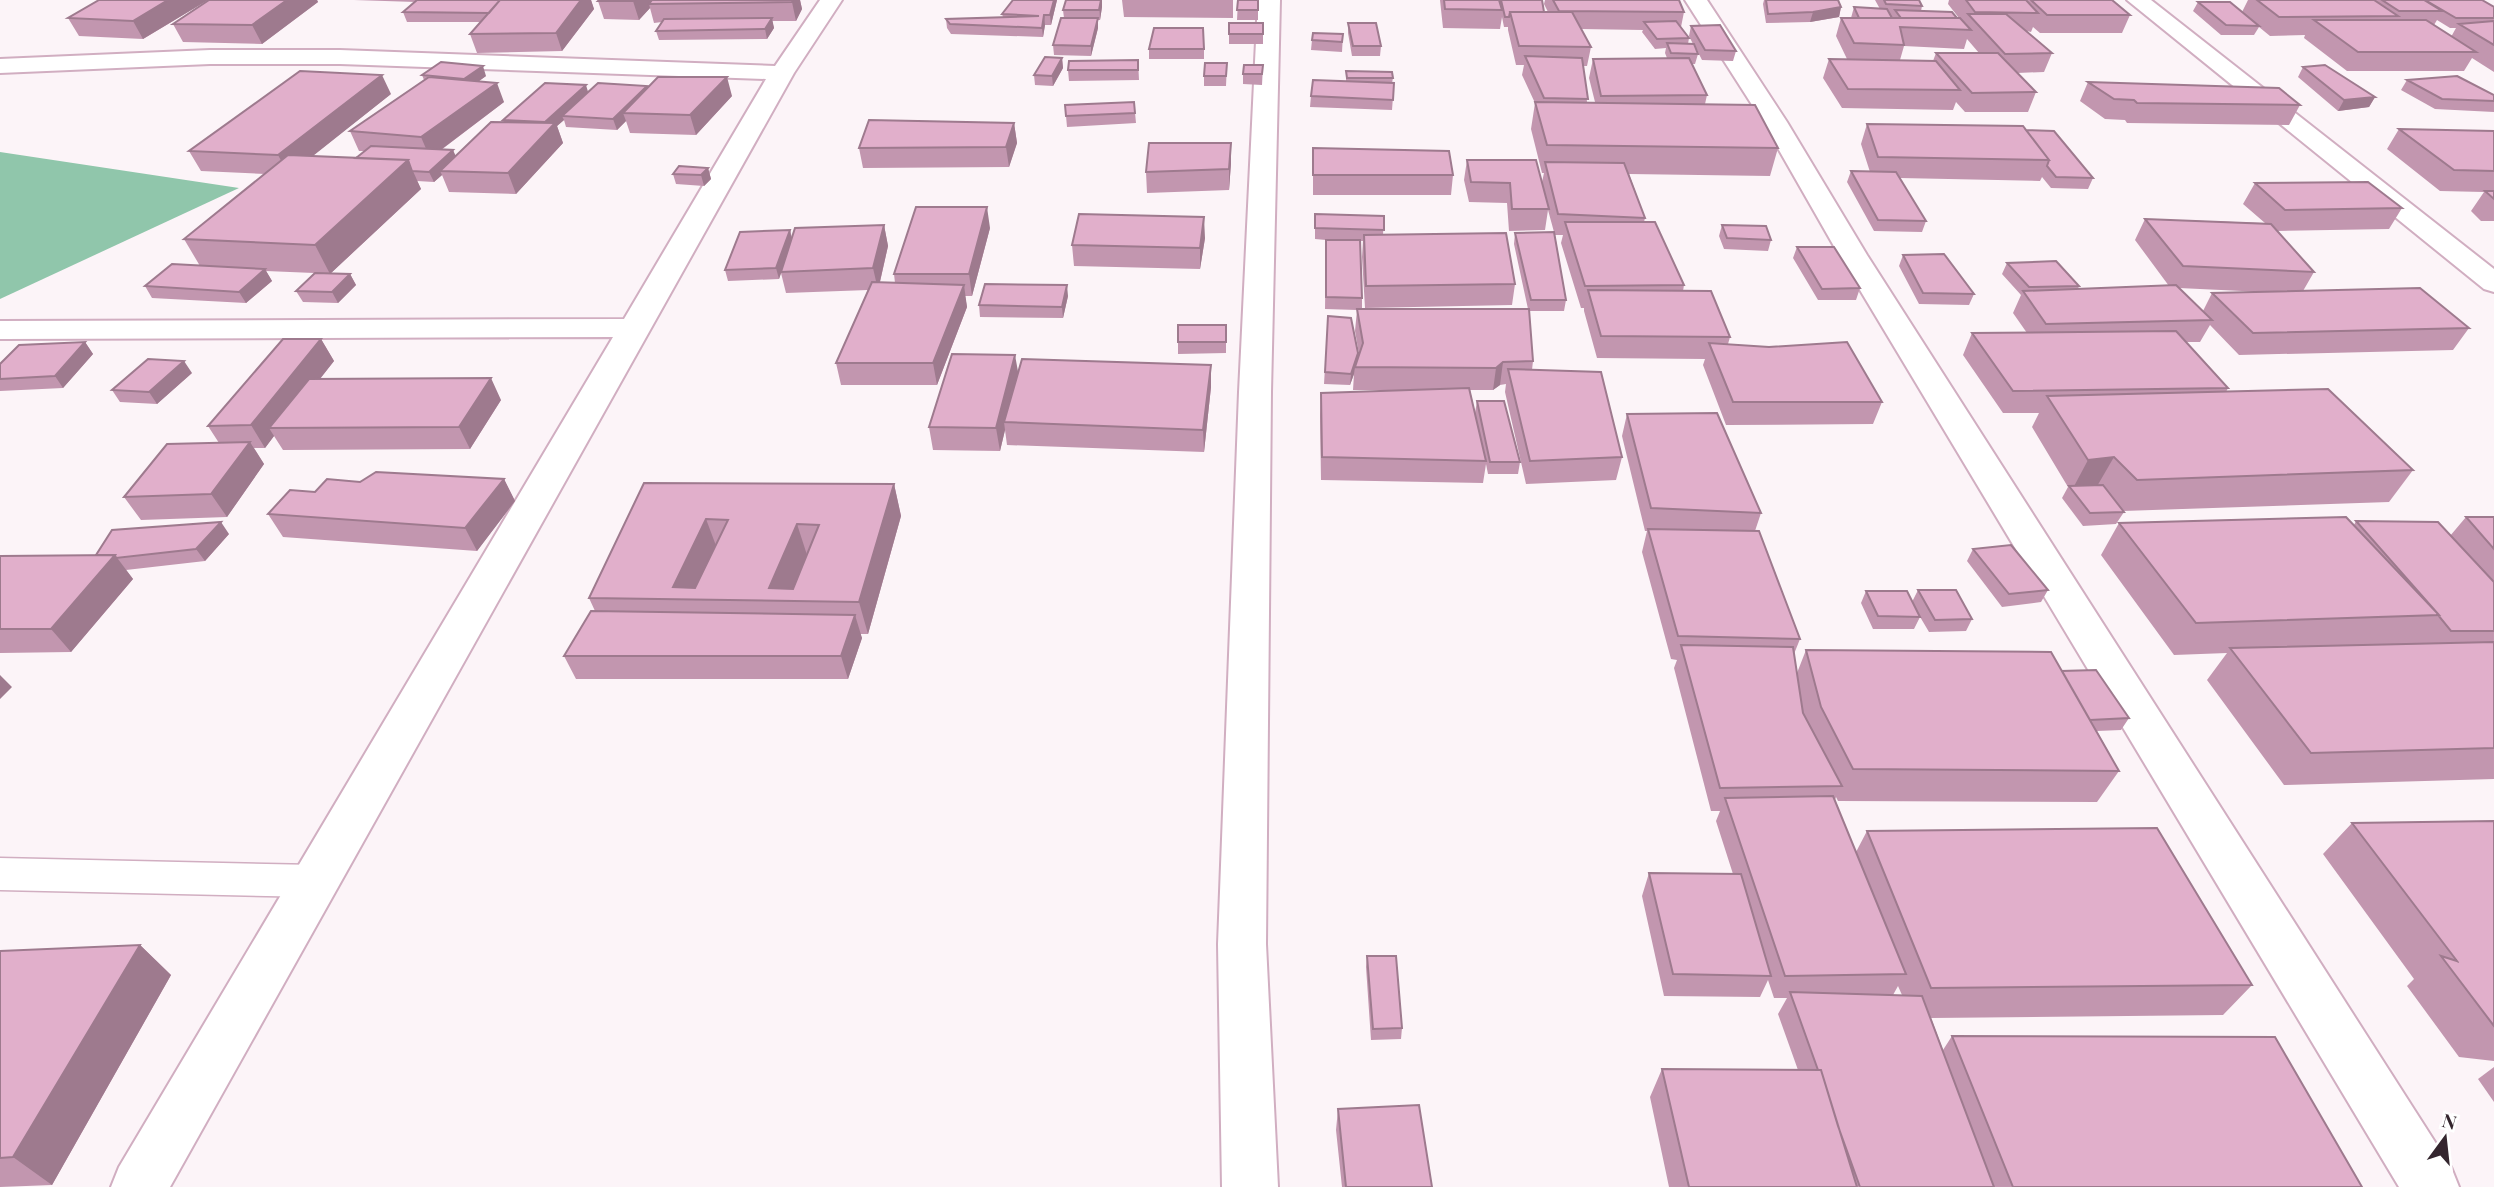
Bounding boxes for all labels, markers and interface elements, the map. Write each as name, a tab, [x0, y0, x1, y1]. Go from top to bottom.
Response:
north arrow	[2410, 1103, 2480, 1173]
text: N	[2440, 1106, 2460, 1135]

